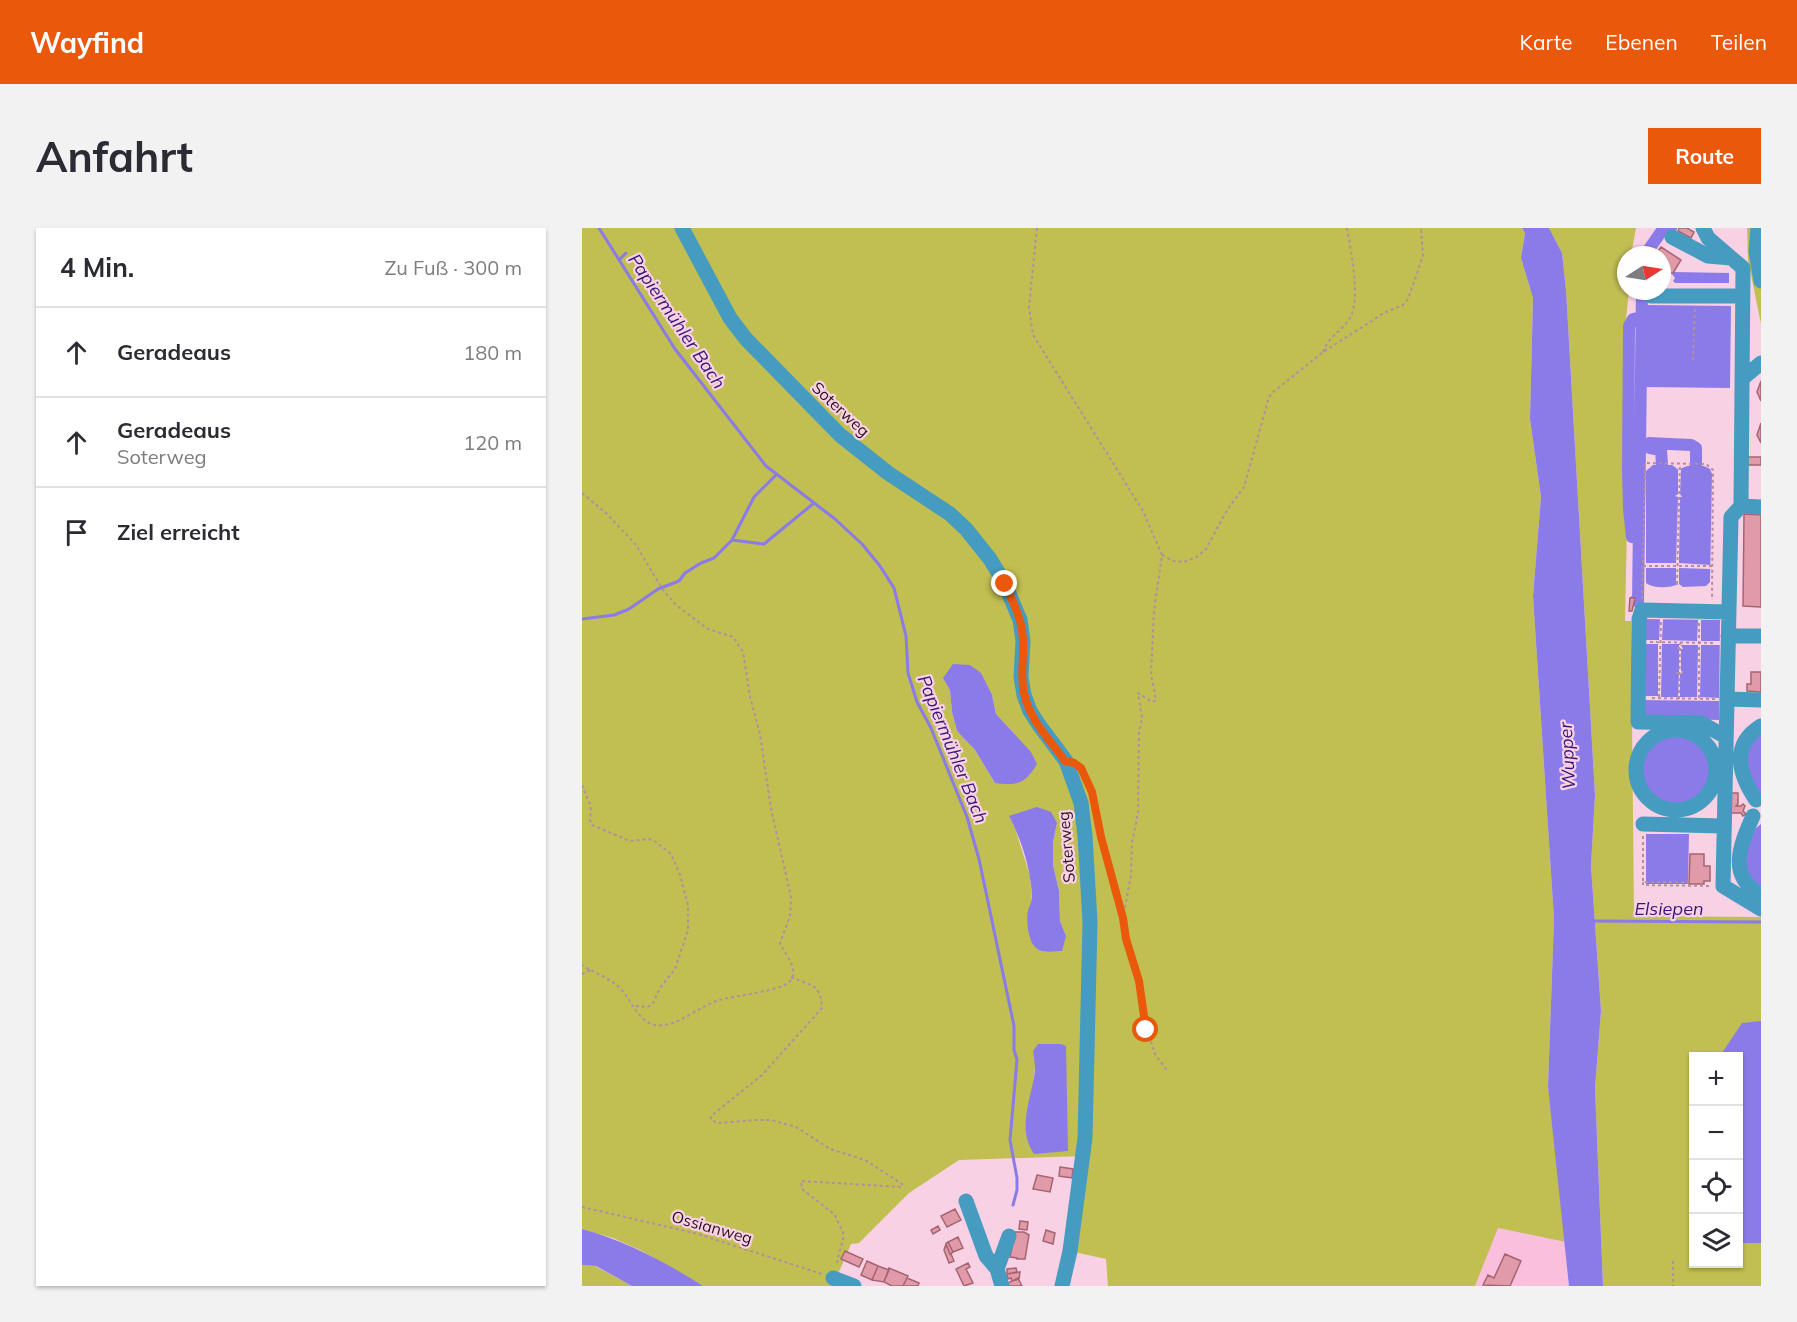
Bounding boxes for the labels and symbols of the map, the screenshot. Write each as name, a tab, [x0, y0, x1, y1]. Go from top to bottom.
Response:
north arrow	[1617, 246, 1671, 300]
water label: Papiermühler Bach	[623, 249, 731, 393]
street label: Soterweg	[808, 377, 874, 441]
route end	[991, 570, 1017, 596]
water label: Papiermühler Bach	[913, 671, 993, 827]
water label: Wupper	[1554, 720, 1580, 790]
street label: Soterweg	[1053, 810, 1079, 884]
water label: Elsiepen	[1634, 897, 1704, 920]
route start	[1132, 1016, 1158, 1042]
street label: Ossianweg	[669, 1206, 755, 1248]

